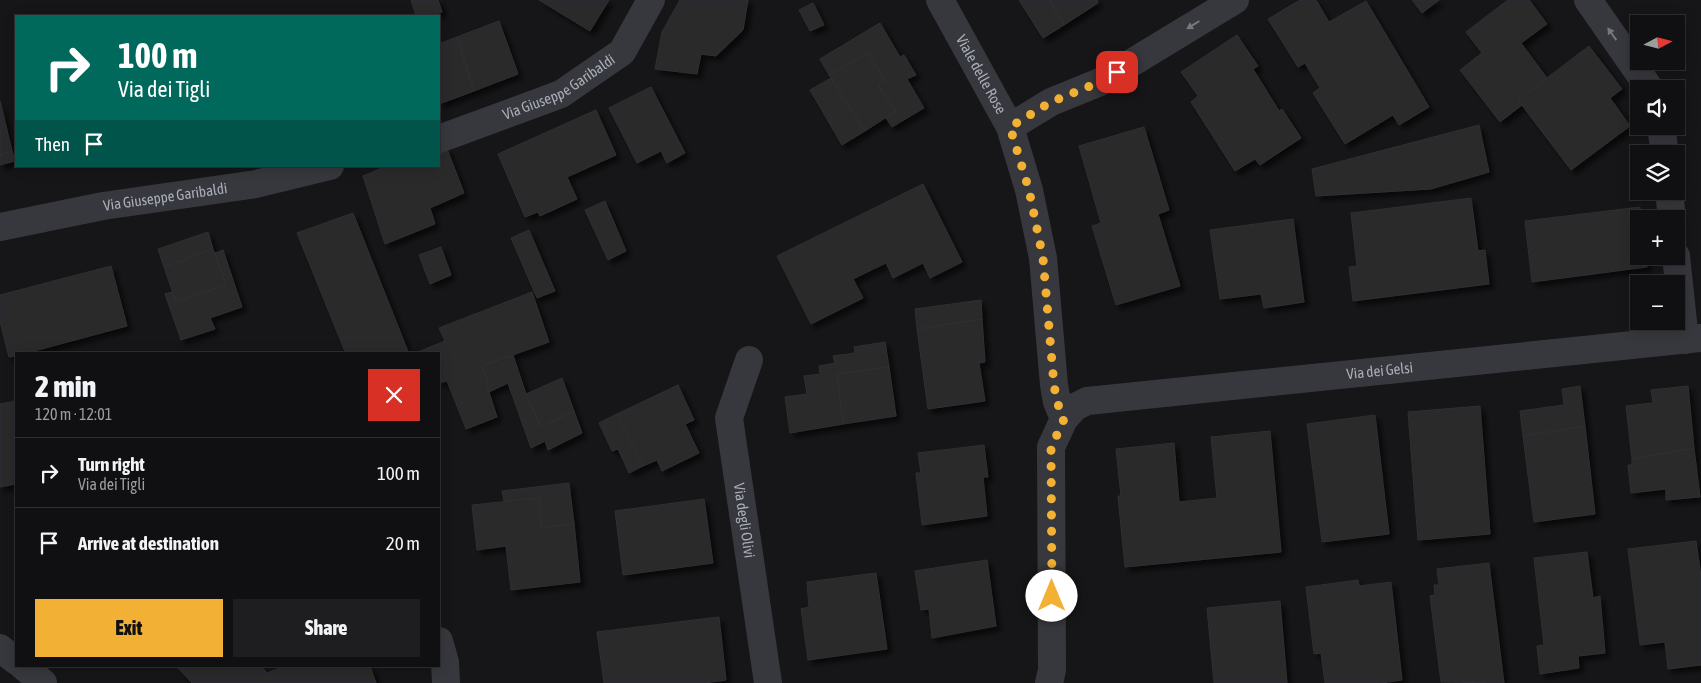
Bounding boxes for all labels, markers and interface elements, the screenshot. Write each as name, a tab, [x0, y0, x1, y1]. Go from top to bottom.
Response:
north arrow	[1630, 15, 1685, 70]
map controls	[1630, 15, 1685, 330]
one-way arrow	[1187, 21, 1200, 30]
one-way arrow	[1607, 28, 1617, 41]
street label: Viale delle Rose	[953, 32, 1010, 117]
icon: right	[35, 35, 100, 100]
text: 100 m	[118, 35, 197, 75]
street label: Via Giuseppe Garibaldi	[500, 51, 618, 123]
pin	[1096, 51, 1138, 93]
icon: arrive	[1103, 58, 1131, 86]
text: Via dei Tigli	[118, 76, 210, 102]
button: sound	[1630, 80, 1685, 135]
icon: arrive	[80, 130, 108, 158]
text: Then	[35, 133, 70, 155]
button: layers	[1630, 145, 1685, 200]
street label: Via Giuseppe Garibaldi	[102, 179, 228, 214]
button: +	[1630, 210, 1685, 265]
button: −	[1630, 275, 1685, 330]
street label: Via dei Gelsi	[1346, 359, 1414, 382]
text: 2 min	[35, 369, 96, 403]
button: close	[368, 369, 420, 421]
text: 120 m · 12:01	[35, 405, 112, 423]
text: Turn right	[78, 453, 145, 475]
icon: right	[35, 459, 63, 487]
text: 100 m	[377, 462, 420, 484]
text: Via dei Tigli	[78, 475, 145, 493]
street label: Via degli Olivi	[731, 482, 758, 559]
icon: arrive	[35, 529, 63, 557]
text: Arrive at destination	[78, 532, 219, 554]
text: 20 m	[386, 532, 420, 554]
position arrow	[1025, 569, 1077, 621]
button: Exit	[35, 599, 223, 657]
button: Share	[233, 599, 420, 657]

